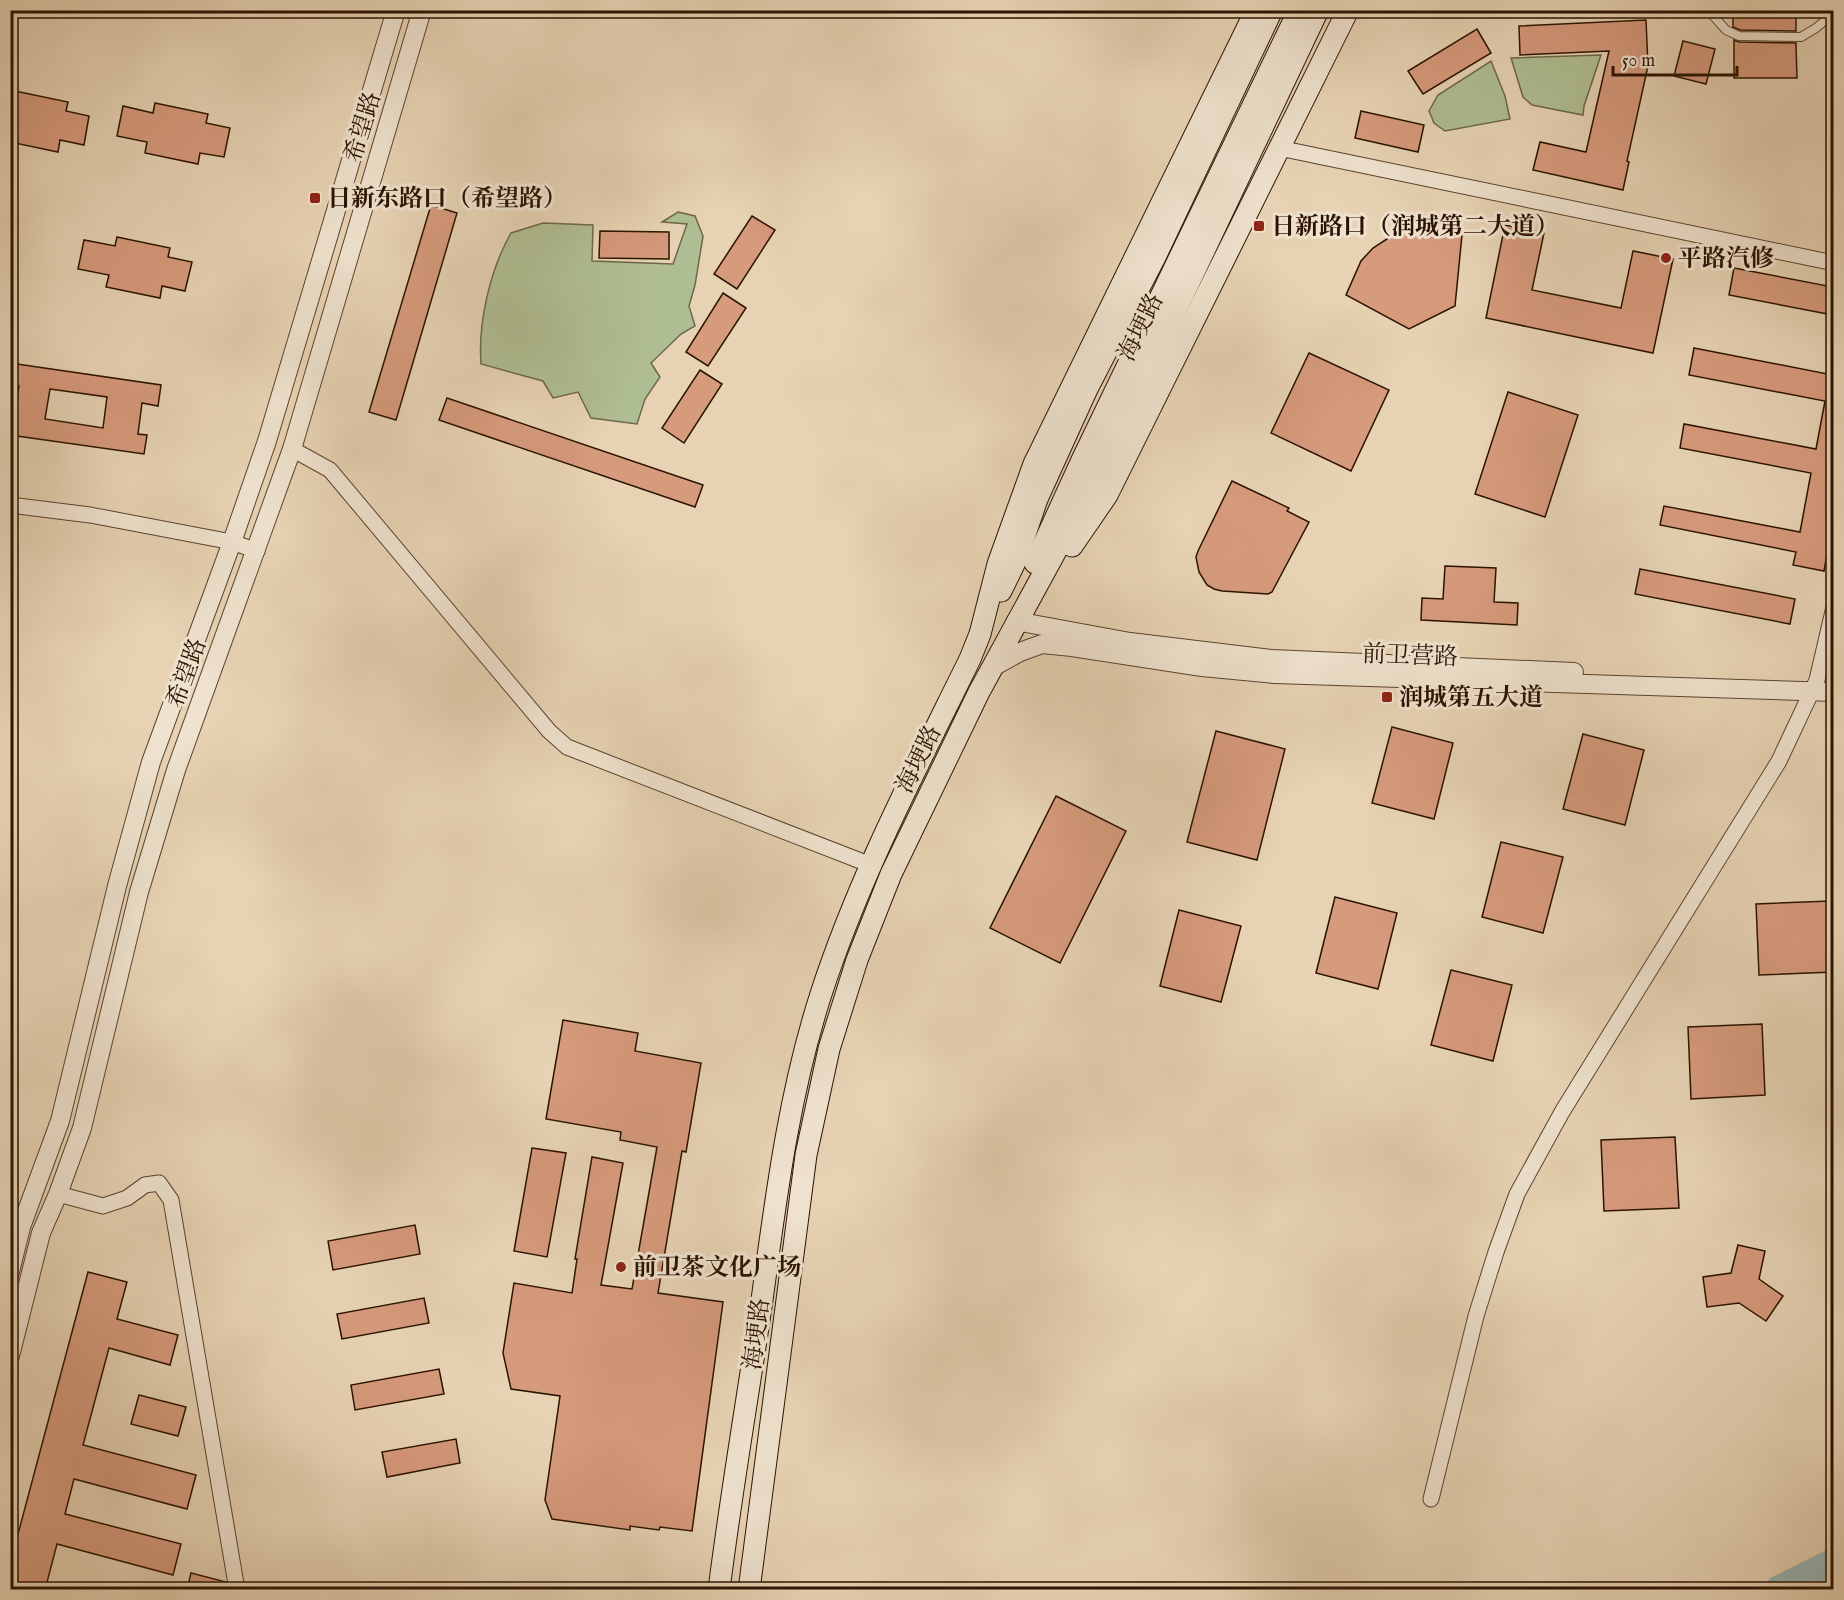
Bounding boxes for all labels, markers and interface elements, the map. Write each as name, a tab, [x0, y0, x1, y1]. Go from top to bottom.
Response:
scale bar	[1613, 39, 1738, 77]
text: 50 m	[1622, 50, 1655, 73]
street label: 希望路	[338, 88, 389, 166]
place label: 日新东路口（希望路）	[327, 184, 567, 215]
marker: 日新东路口（希望路）	[308, 191, 322, 205]
place label: 日新路口（润城第二大道）	[1271, 212, 1559, 243]
marker: 日新路口（润城第二大道）	[1252, 219, 1266, 233]
place label: 平路汽修	[1678, 244, 1774, 275]
marker: 平路汽修	[1659, 251, 1673, 265]
street label: 海埂路	[1112, 289, 1171, 367]
street label: 希望路	[161, 634, 214, 713]
street label: 前卫营路	[1361, 639, 1458, 674]
place label: 润城第五大道	[1399, 683, 1543, 714]
marker: 润城第五大道	[1380, 690, 1394, 704]
street label: 海埂路	[890, 721, 949, 799]
place label: 前卫茶文化广场	[633, 1253, 801, 1284]
marker: 前卫茶文化广场	[614, 1260, 628, 1274]
street label: 海埂路	[738, 1297, 777, 1372]

